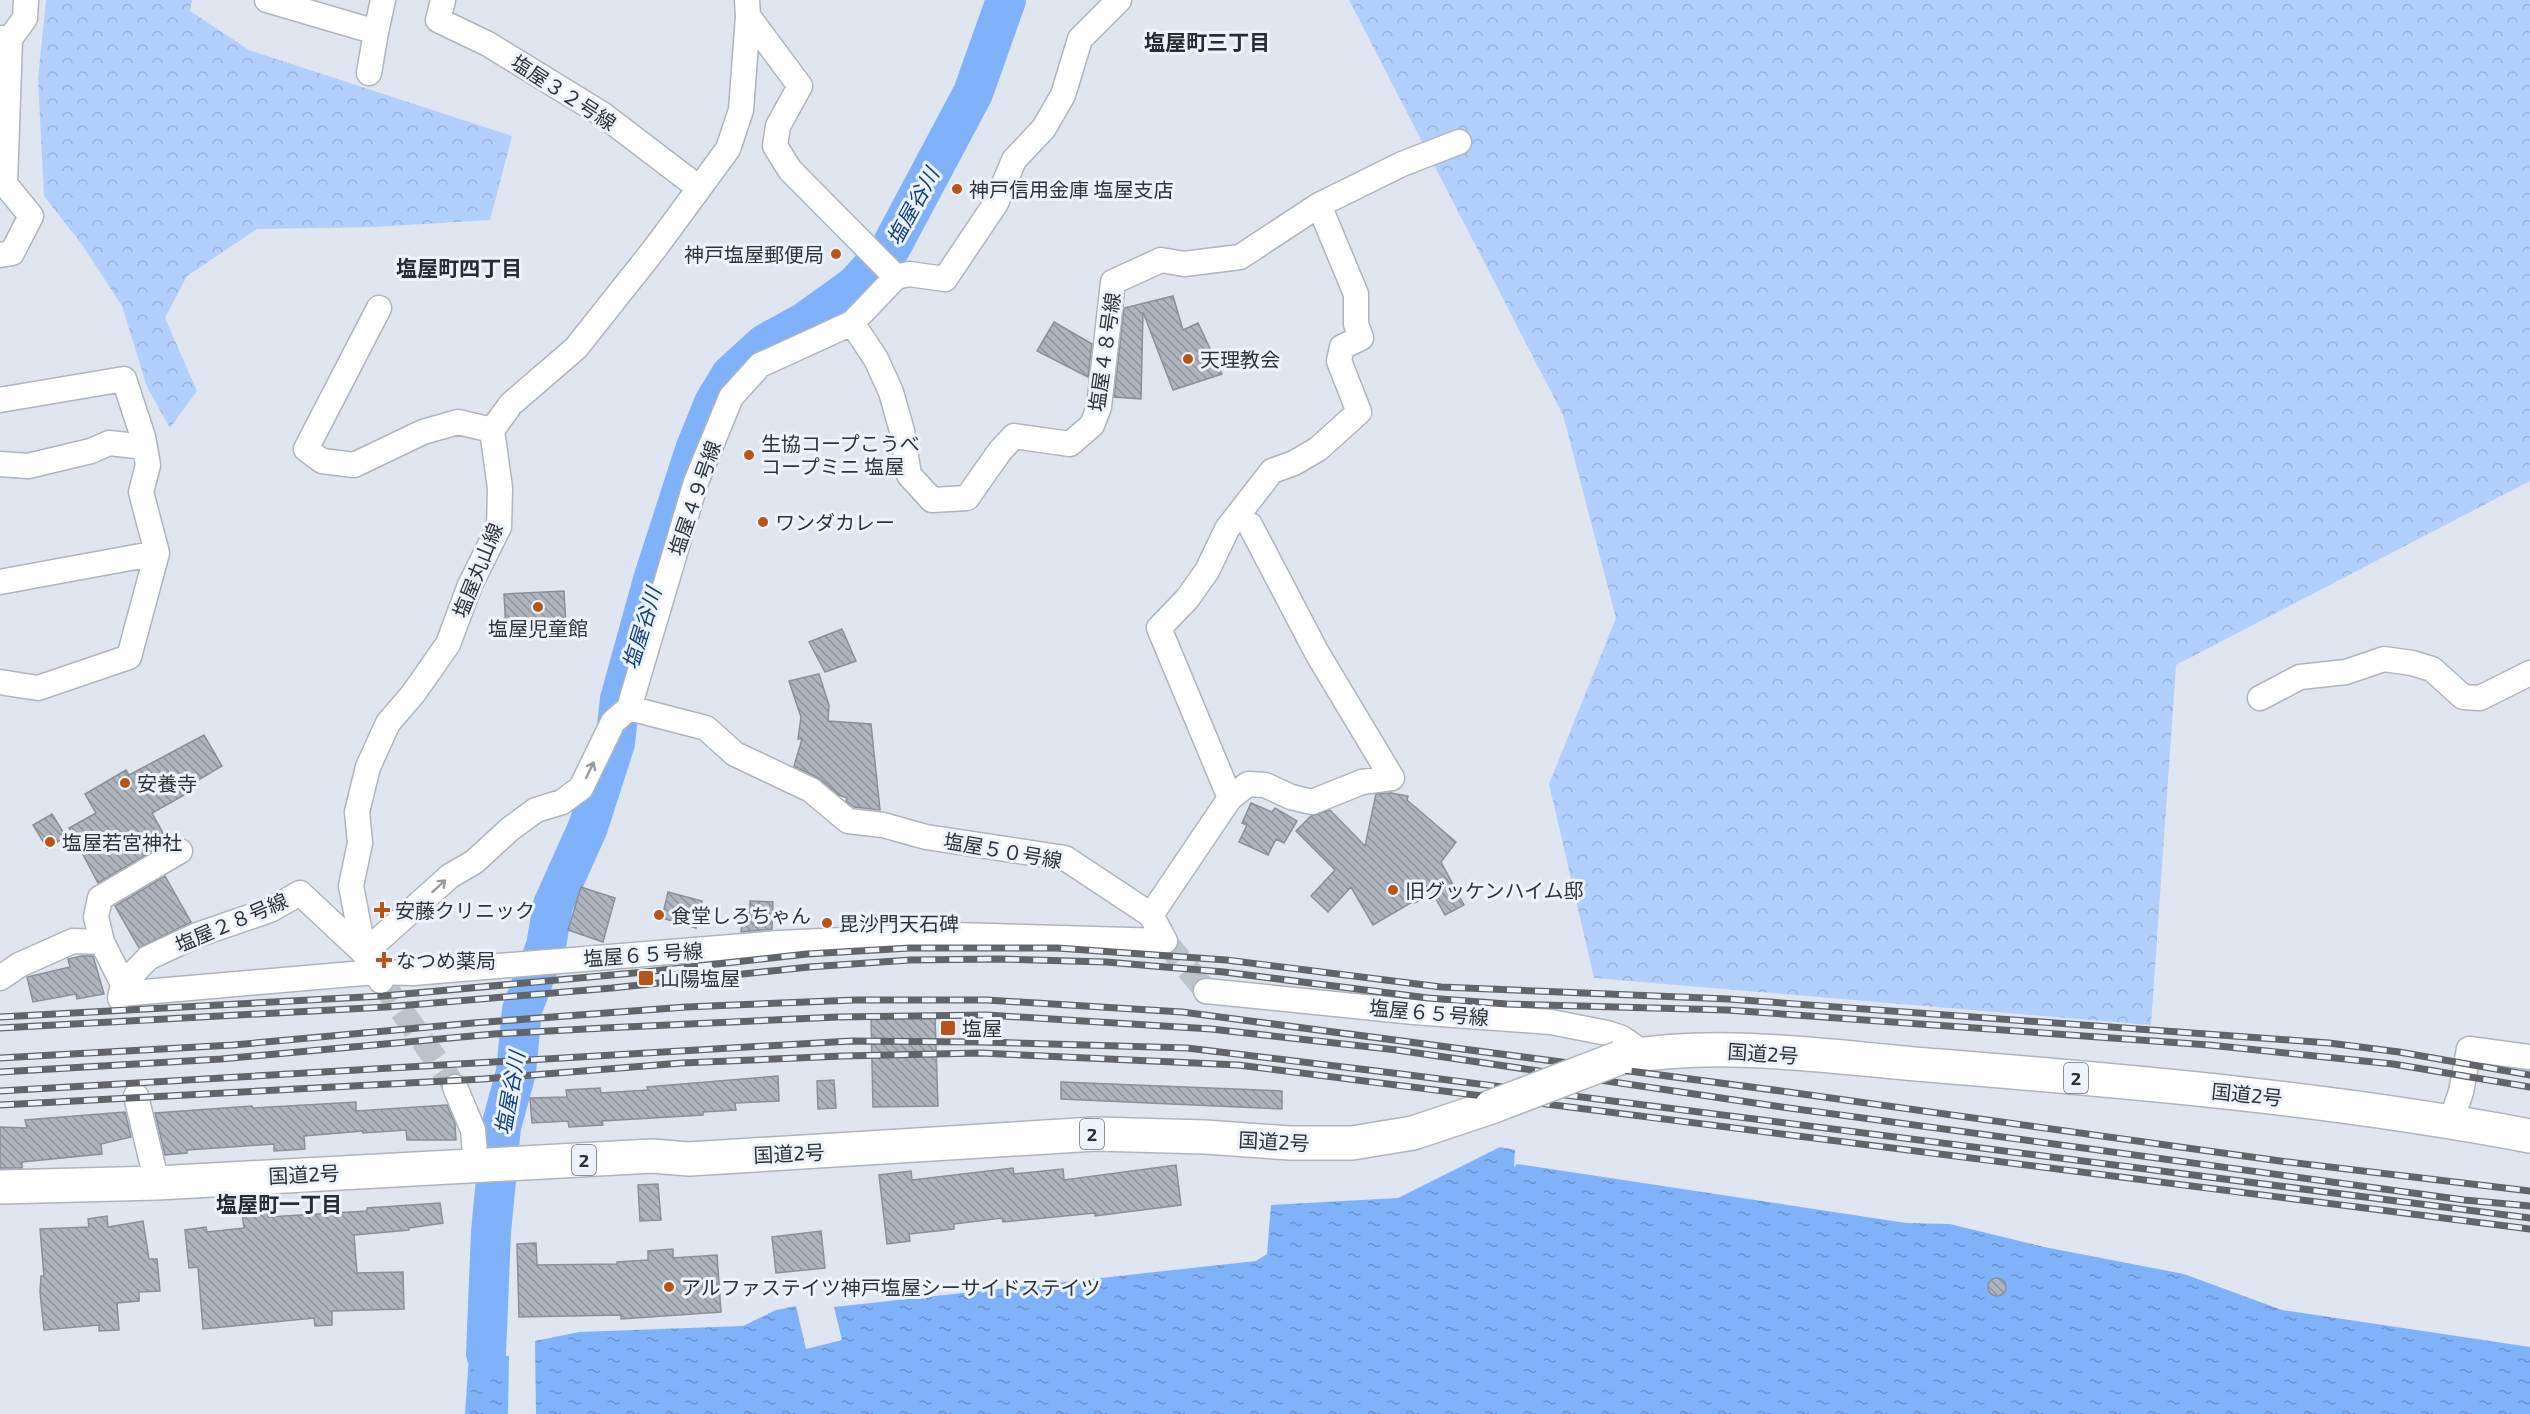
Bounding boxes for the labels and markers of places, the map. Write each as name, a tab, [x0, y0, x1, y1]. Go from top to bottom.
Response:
place label: 神戸信用金庫 塩屋支店	[969, 177, 1173, 201]
marker: 神戸信用金庫 塩屋支店	[950, 182, 964, 196]
place label: 神戸塩屋郵便局	[684, 242, 824, 266]
marker: 神戸塩屋郵便局	[829, 247, 843, 261]
place label: 天理教会	[1200, 347, 1280, 371]
marker: 天理教会	[1181, 352, 1195, 366]
place label: 生協コープこうべ コープミニ 塩屋	[761, 431, 920, 478]
marker: 生協コープこうべ コープミニ 塩屋	[742, 448, 756, 462]
place label: ワンダカレー	[775, 510, 895, 534]
marker: ワンダカレー	[756, 515, 770, 529]
marker: 塩屋児童館	[531, 600, 545, 614]
place label: 塩屋児童館	[488, 616, 588, 640]
place label: 安養寺	[137, 771, 197, 795]
marker: 安養寺	[118, 776, 132, 790]
place label: 塩屋若宮神社	[62, 830, 182, 854]
marker: 塩屋若宮神社	[43, 835, 57, 849]
place label: 旧グッケンハイム邸	[1405, 878, 1584, 902]
marker: 旧グッケンハイム邸	[1386, 883, 1400, 897]
place label: 安藤クリニック	[395, 898, 535, 922]
marker: 安藤クリニック	[373, 901, 391, 919]
place label: 食堂しろちゃん	[671, 903, 811, 927]
marker: 食堂しろちゃん	[652, 908, 666, 922]
place label: 毘沙門天石碑	[839, 911, 959, 935]
marker: 毘沙門天石碑	[820, 916, 834, 930]
place label: なつめ薬局	[396, 948, 496, 972]
marker: なつめ薬局	[377, 953, 391, 967]
place label: 山陽塩屋	[660, 966, 740, 990]
marker: 山陽塩屋	[637, 969, 655, 987]
place label: 塩屋	[962, 1016, 1002, 1040]
marker: 塩屋	[939, 1019, 957, 1037]
place label: アルファステイツ神戸塩屋シーサイドステイツ	[681, 1275, 1100, 1299]
marker: アルファステイツ神戸塩屋シーサイドステイツ	[662, 1280, 676, 1294]

